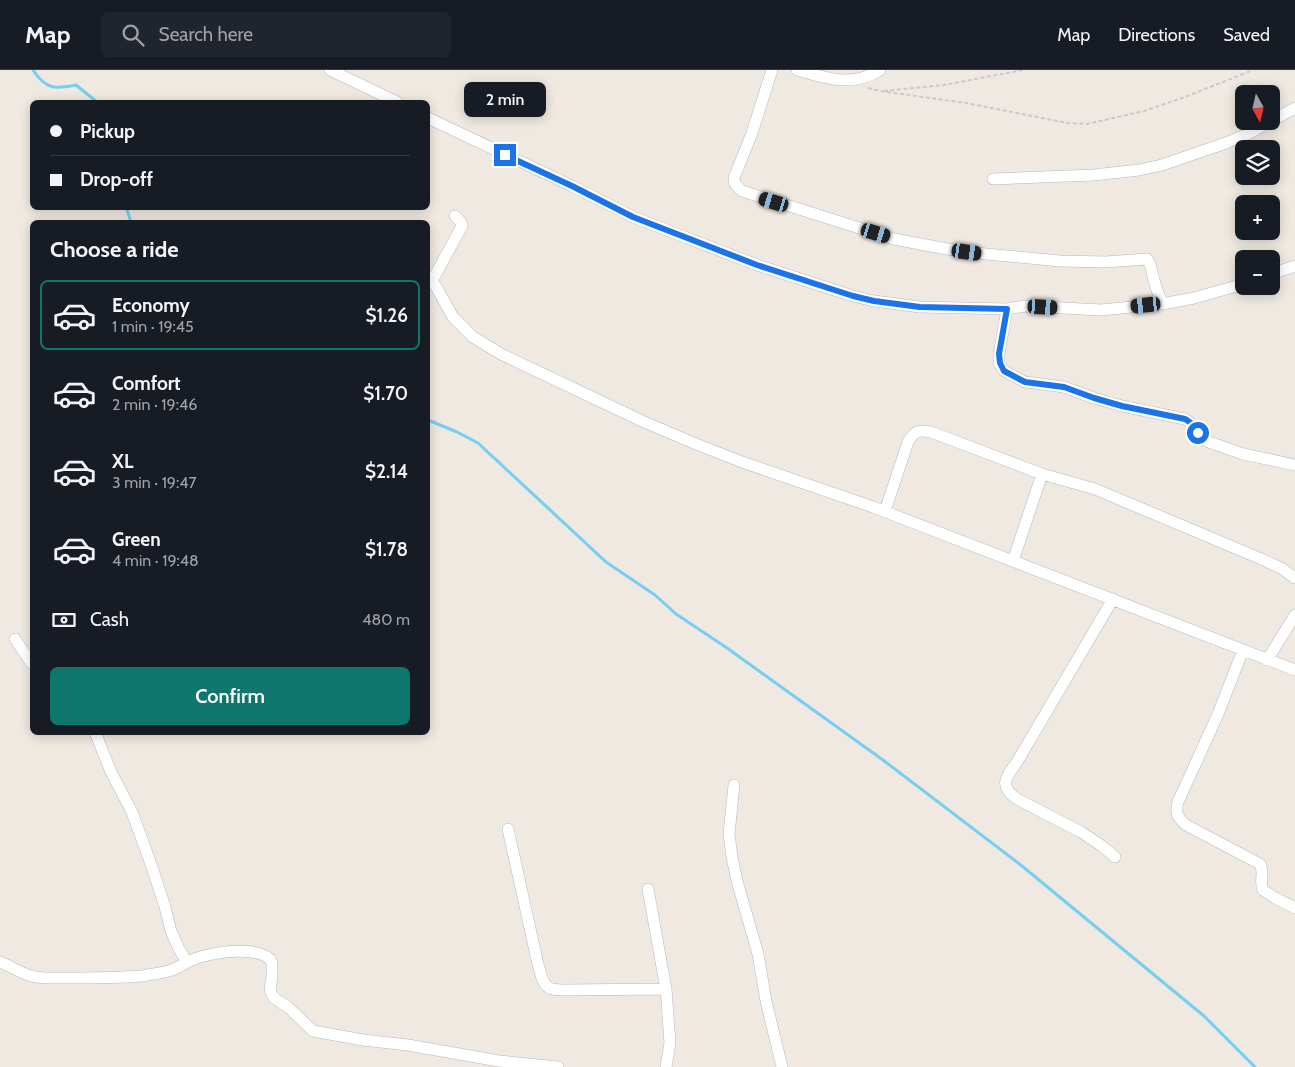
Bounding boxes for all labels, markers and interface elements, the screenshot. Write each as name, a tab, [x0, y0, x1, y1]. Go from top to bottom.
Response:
search box	[101, 12, 451, 57]
text: Map	[25, 20, 71, 49]
icon: search	[119, 21, 147, 49]
text: Search here	[159, 23, 253, 46]
text: Map	[1057, 24, 1090, 46]
text: Directions	[1118, 24, 1195, 46]
text: Saved	[1223, 24, 1270, 46]
callout: 2 min	[464, 82, 546, 118]
north arrow	[1235, 85, 1280, 130]
map controls	[1235, 85, 1280, 295]
text: 2 min	[486, 90, 524, 109]
text: Pickup	[80, 120, 135, 143]
button: layers	[1235, 140, 1280, 185]
route end	[494, 144, 516, 166]
text: Drop-off	[80, 168, 153, 191]
car	[757, 190, 790, 214]
button: +	[1235, 195, 1280, 240]
car	[859, 221, 892, 245]
text: Choose a ride	[50, 236, 179, 263]
car	[951, 242, 982, 262]
button: −	[1235, 250, 1280, 295]
icon: car	[52, 293, 97, 338]
text: Economy	[112, 294, 190, 317]
car	[1130, 296, 1161, 314]
car	[1027, 299, 1058, 315]
text: $1.26	[365, 304, 408, 327]
text: 1 min · 19:45	[112, 317, 194, 336]
icon: car	[52, 371, 97, 416]
text: Comfort	[112, 372, 181, 395]
text: $1.70	[363, 382, 408, 405]
text: 2 min · 19:46	[112, 395, 197, 414]
route start	[1187, 422, 1209, 444]
icon: car	[52, 449, 97, 494]
text: XL	[112, 450, 133, 473]
text: $2.14	[365, 460, 408, 483]
text: 3 min · 19:47	[112, 473, 197, 492]
icon: car	[52, 527, 97, 572]
text: Green	[112, 528, 161, 551]
text: $1.78	[365, 538, 408, 561]
text: 4 min · 19:48	[112, 551, 199, 570]
icon: cash	[50, 606, 78, 634]
text: Cash	[90, 608, 129, 631]
text: 480 m	[362, 610, 410, 629]
button: Confirm	[50, 667, 410, 725]

